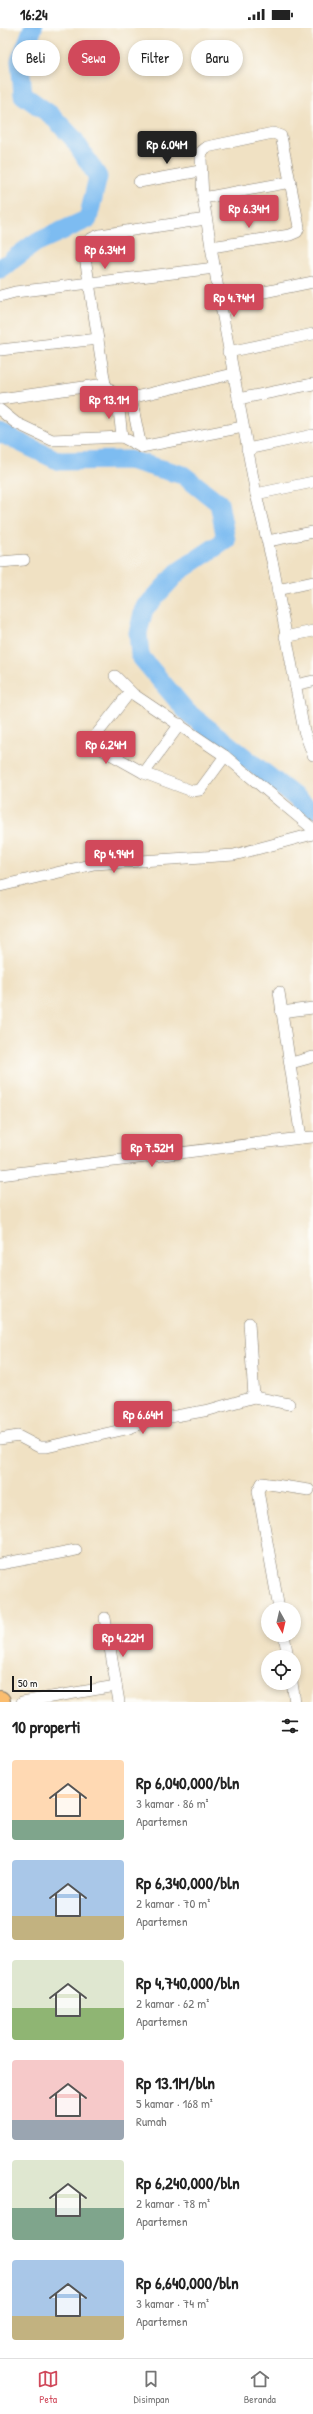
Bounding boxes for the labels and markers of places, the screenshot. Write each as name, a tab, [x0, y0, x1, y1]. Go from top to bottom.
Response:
pin: Rp 6.04M	[126, 131, 208, 165]
pin: Rp 6.34M	[208, 195, 290, 229]
pin: Rp 6.34M	[64, 236, 146, 270]
pin: Rp 4.74M	[193, 284, 275, 318]
pin: Rp 13.1M	[68, 386, 150, 420]
pin: Rp 6.24M	[65, 731, 147, 765]
pin: Rp 4.94M	[73, 840, 155, 874]
pin: Rp 7.52M	[111, 1134, 193, 1168]
pin: Rp 6.64M	[102, 1401, 184, 1435]
pin: Rp 4.22M	[82, 1624, 164, 1658]

